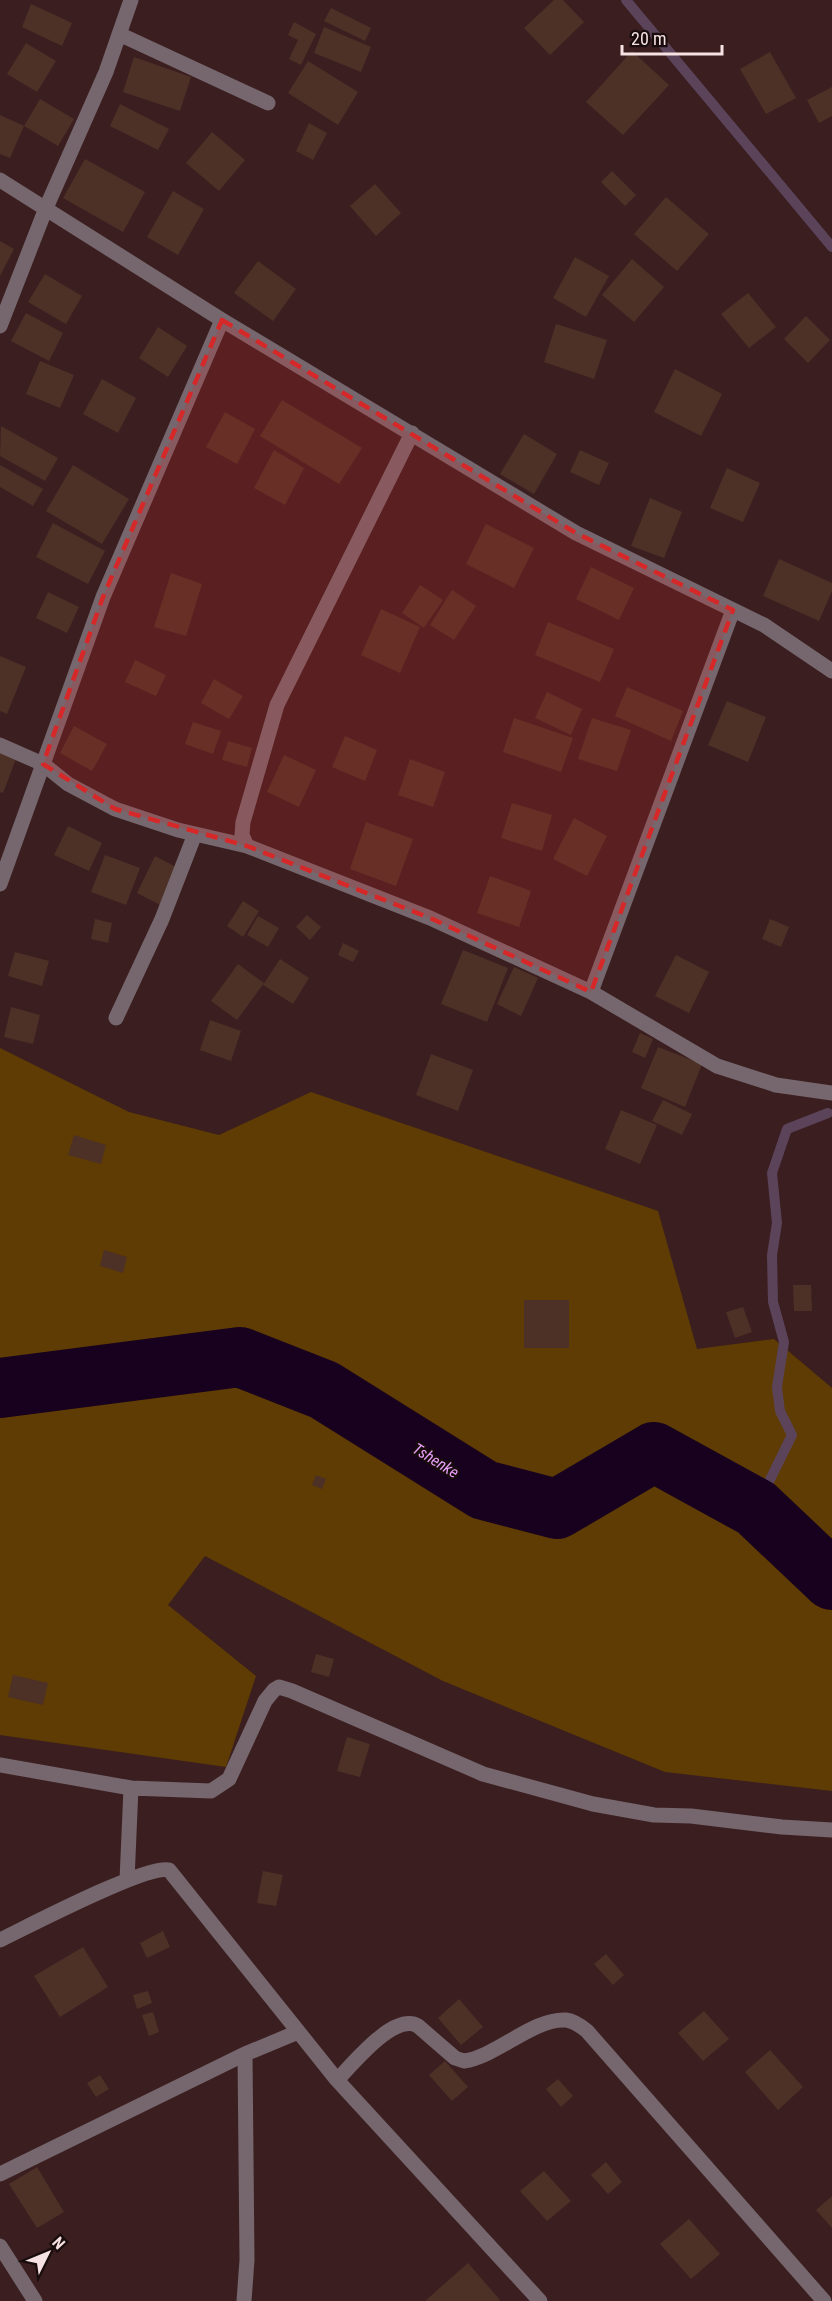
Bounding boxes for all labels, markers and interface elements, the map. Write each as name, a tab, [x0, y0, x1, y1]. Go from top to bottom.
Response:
scale bar	[622, 18, 722, 56]
text: 20 m	[631, 28, 666, 49]
water label: Tshenke	[409, 1439, 462, 1482]
north arrow	[18, 2223, 78, 2283]
text: N	[48, 2233, 69, 2253]

